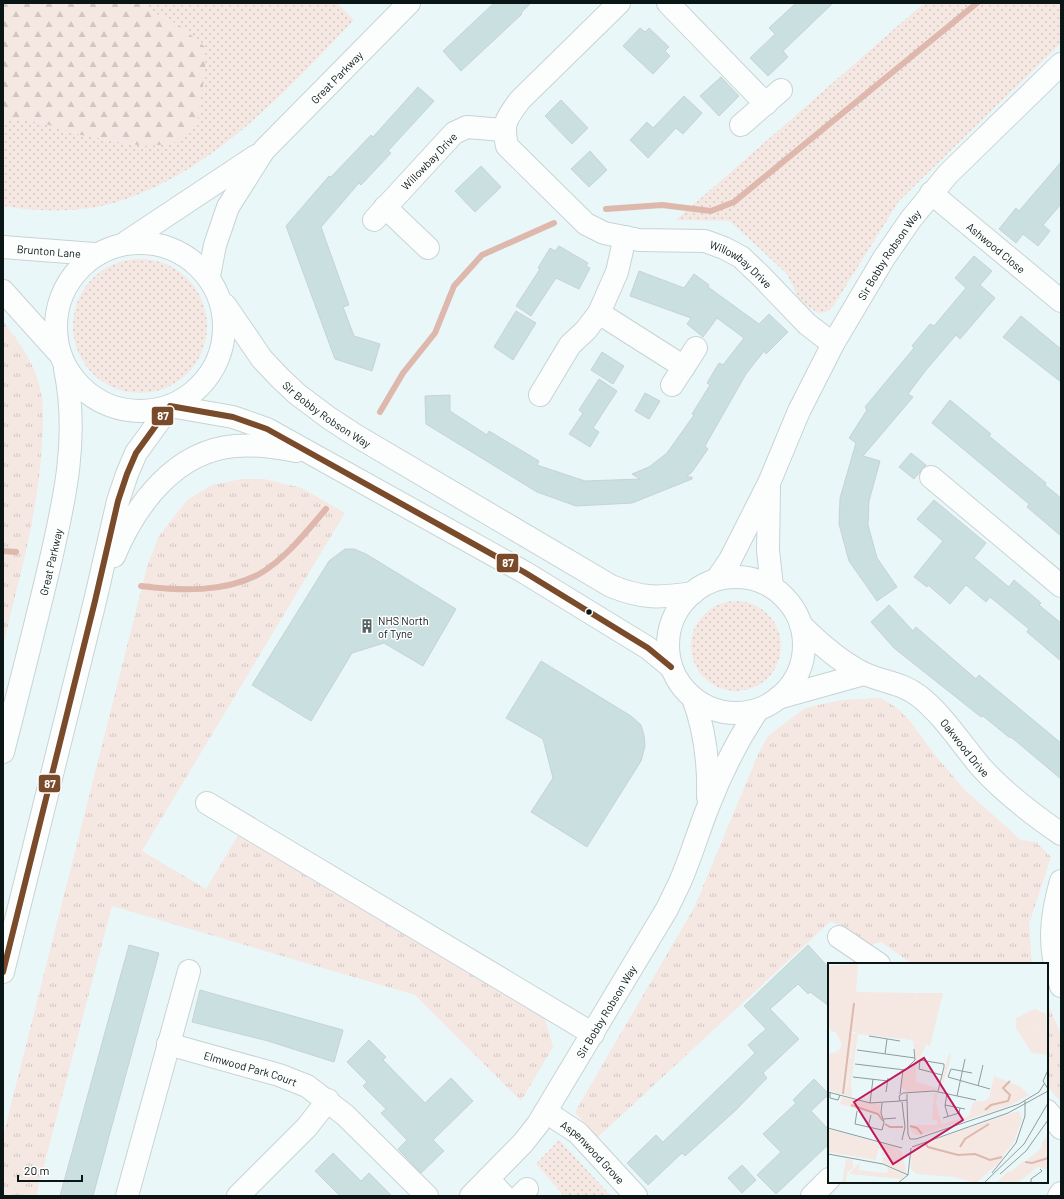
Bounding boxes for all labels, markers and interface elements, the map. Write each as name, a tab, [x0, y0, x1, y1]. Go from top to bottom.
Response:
street label: Great Parkway	[308, 48, 365, 106]
street label: Willowbay Drive	[398, 130, 460, 192]
street label: Sir Bobby Robson Way	[854, 206, 923, 302]
street label: Ashwood Close	[964, 219, 1028, 275]
street label: Willowbay Drive	[708, 237, 775, 290]
street label: Brunton Lane	[16, 242, 82, 259]
street label: Sir Bobby Robson Way	[280, 378, 374, 450]
line badge: 87	[151, 406, 174, 426]
text: 87	[157, 409, 169, 422]
street label: Great Parkway	[36, 527, 64, 597]
line badge: 87	[496, 553, 519, 573]
text: 87	[502, 556, 514, 569]
unlabelled marker	[584, 607, 594, 617]
place label: NHS North of Tyne	[378, 614, 429, 640]
building icon: NHS North of Tyne	[359, 618, 375, 634]
street label: Oakwood Drive	[938, 716, 993, 779]
line badge: 87	[38, 774, 61, 793]
text: 87	[44, 777, 56, 790]
street label: Sir Bobby Robson Way	[573, 963, 638, 1060]
inset map	[828, 963, 1048, 1183]
street label: Elmwood Park Court	[202, 1048, 299, 1088]
street label: Aspenwood Grove	[559, 1117, 628, 1186]
scale bar	[18, 1157, 82, 1183]
text: 20 m	[24, 1163, 50, 1177]

